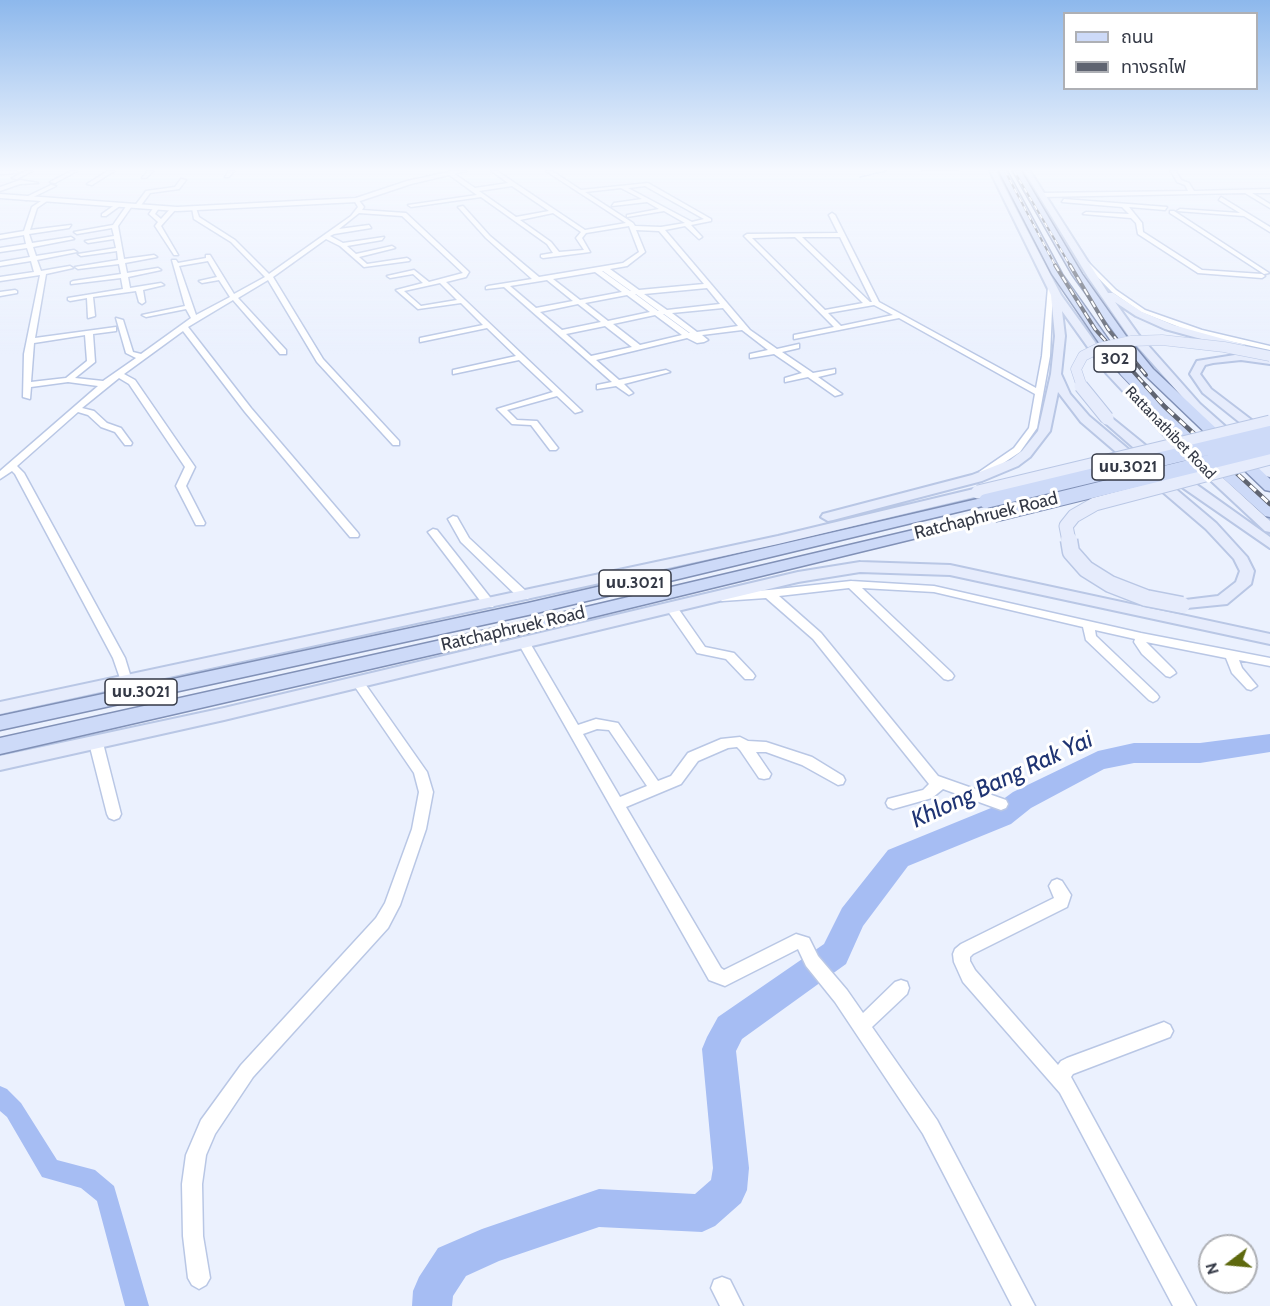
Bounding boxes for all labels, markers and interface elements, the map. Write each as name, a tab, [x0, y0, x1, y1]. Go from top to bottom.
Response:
legend	[1063, 12, 1258, 90]
text: ถนน	[1121, 26, 1154, 48]
text: ทางรถไฟ	[1121, 56, 1186, 78]
road number: 302	[1094, 346, 1136, 372]
street label: Rattanathibet Road	[1121, 383, 1219, 483]
road number: นบ.3021	[1092, 454, 1164, 480]
street label: Ratchaphruek Road	[912, 488, 1060, 544]
road number: นบ.3021	[599, 570, 671, 596]
street label: Ratchaphruek Road	[439, 602, 587, 656]
road number: นบ.3021	[105, 679, 177, 705]
water label: Khlong Bang Rak Yai	[907, 725, 1097, 835]
north arrow	[1198, 1234, 1258, 1294]
text: N	[1201, 1260, 1223, 1277]

